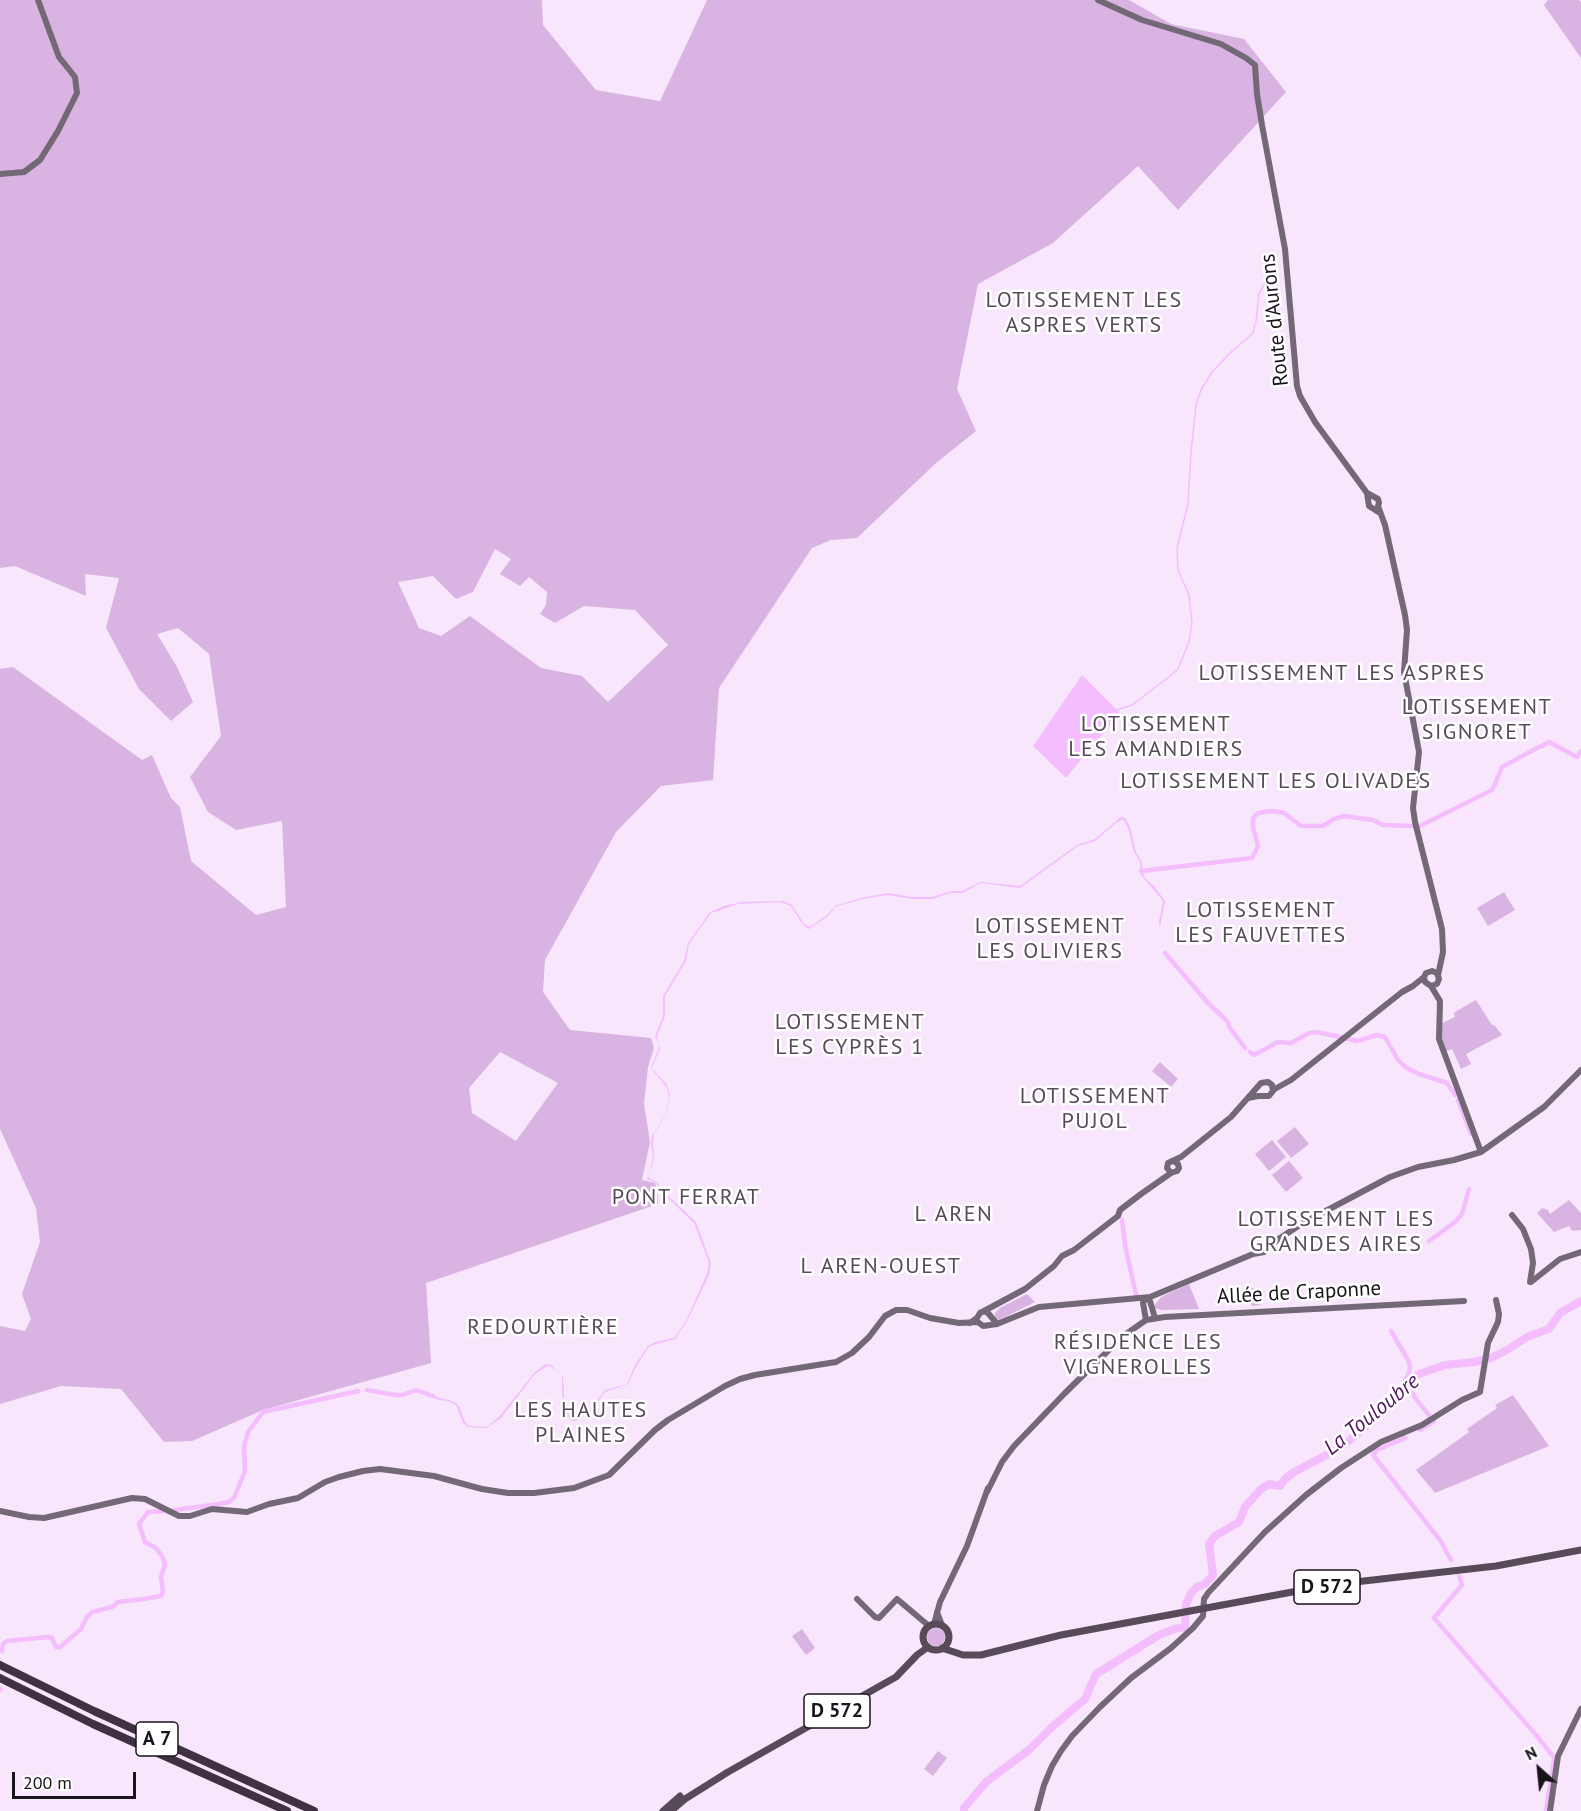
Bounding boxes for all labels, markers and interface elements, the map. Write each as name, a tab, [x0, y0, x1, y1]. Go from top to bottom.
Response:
street label: Route d'Aurons	[1256, 253, 1294, 387]
district label: LOTISSEMENT LES ASPRES VERTS	[985, 288, 1183, 340]
district label: LOTISSEMENT LES ASPRES	[1199, 661, 1485, 687]
district label: LOTISSEMENT SIGNORET	[1402, 695, 1552, 746]
district label: LOTISSEMENT LES AMANDIERS	[1068, 712, 1244, 764]
district label: LOTISSEMENT LES OLIVADES	[1120, 769, 1432, 795]
district label: LOTISSEMENT LES FAUVETTES	[1175, 898, 1347, 950]
district label: LOTISSEMENT LES OLIVIERS	[975, 914, 1125, 966]
district label: LOTISSEMENT LES CYPRÈS 1	[775, 1010, 925, 1062]
district label: LOTISSEMENT PUJOL	[1020, 1084, 1170, 1136]
district label: PONT FERRAT	[612, 1185, 760, 1211]
district label: L AREN	[915, 1202, 993, 1228]
district label: LOTISSEMENT LES GRANDES AIRES	[1237, 1207, 1435, 1258]
district label: L AREN-OUEST	[801, 1254, 961, 1280]
street label: Allée de Craponne	[1216, 1276, 1382, 1310]
district label: REDOURTIÈRE	[467, 1315, 619, 1341]
district label: RÉSIDENCE LES VIGNEROLLES	[1054, 1330, 1222, 1382]
water label: La Touloubre	[1319, 1369, 1425, 1461]
district label: LES HAUTES PLAINES	[514, 1398, 648, 1450]
road number: D 572	[1294, 1570, 1360, 1604]
road number: D 572	[804, 1694, 870, 1728]
road number: A 7	[136, 1722, 178, 1756]
north arrow	[1509, 1739, 1569, 1799]
text: N	[1522, 1742, 1540, 1764]
scale bar	[15, 1760, 140, 1798]
text: 200 m	[23, 1771, 72, 1794]

